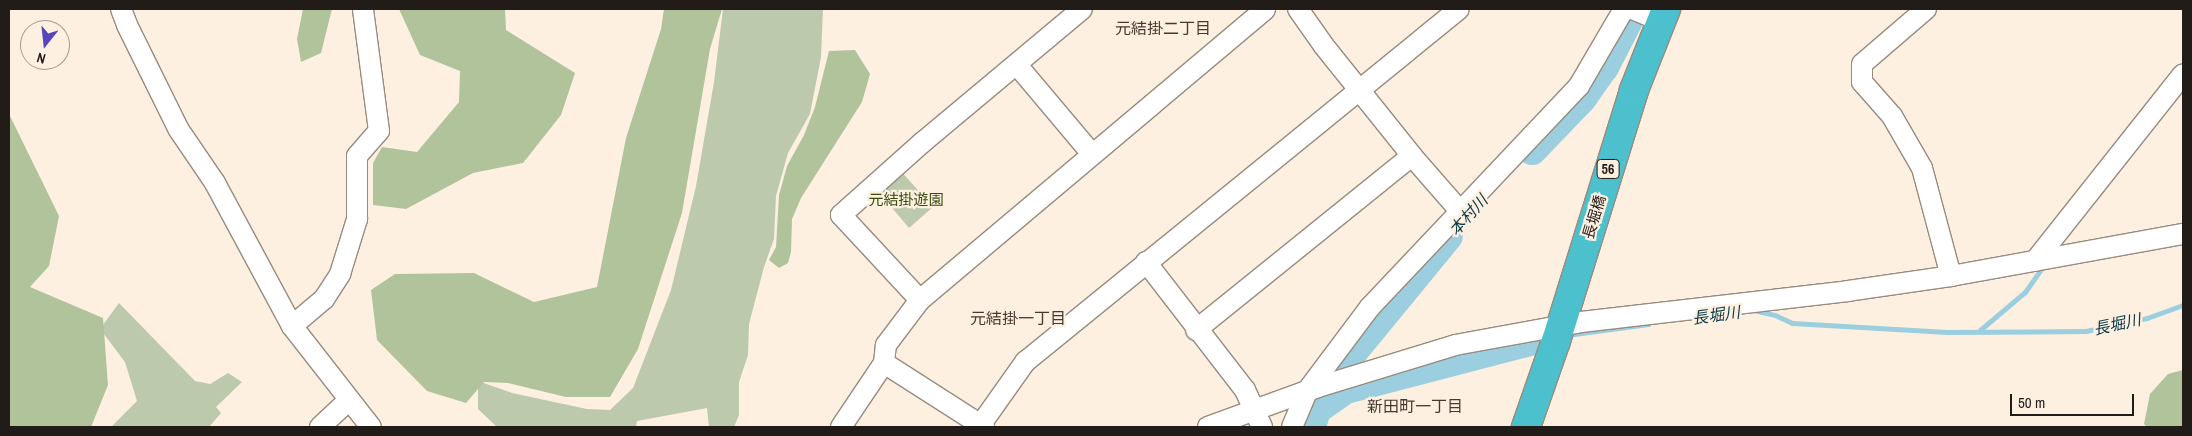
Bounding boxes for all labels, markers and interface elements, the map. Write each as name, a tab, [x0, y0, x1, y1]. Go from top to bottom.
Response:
district label: 元結掛二丁目	[1115, 18, 1211, 38]
north arrow	[20, 20, 70, 70]
text: N	[35, 49, 48, 68]
road number: 56	[1596, 157, 1620, 180]
park label: 元結掛遊園	[869, 191, 943, 209]
water label: 本村川	[1445, 191, 1491, 239]
street label: 長堀橋	[1579, 193, 1609, 241]
water label: 長堀川	[1691, 302, 1741, 328]
district label: 元結掛一丁目	[970, 308, 1066, 328]
water label: 長堀川	[2092, 310, 2142, 338]
scale bar	[2012, 384, 2136, 416]
text: 50 m	[2018, 392, 2045, 413]
district label: 新田町一丁目	[1367, 396, 1463, 416]

